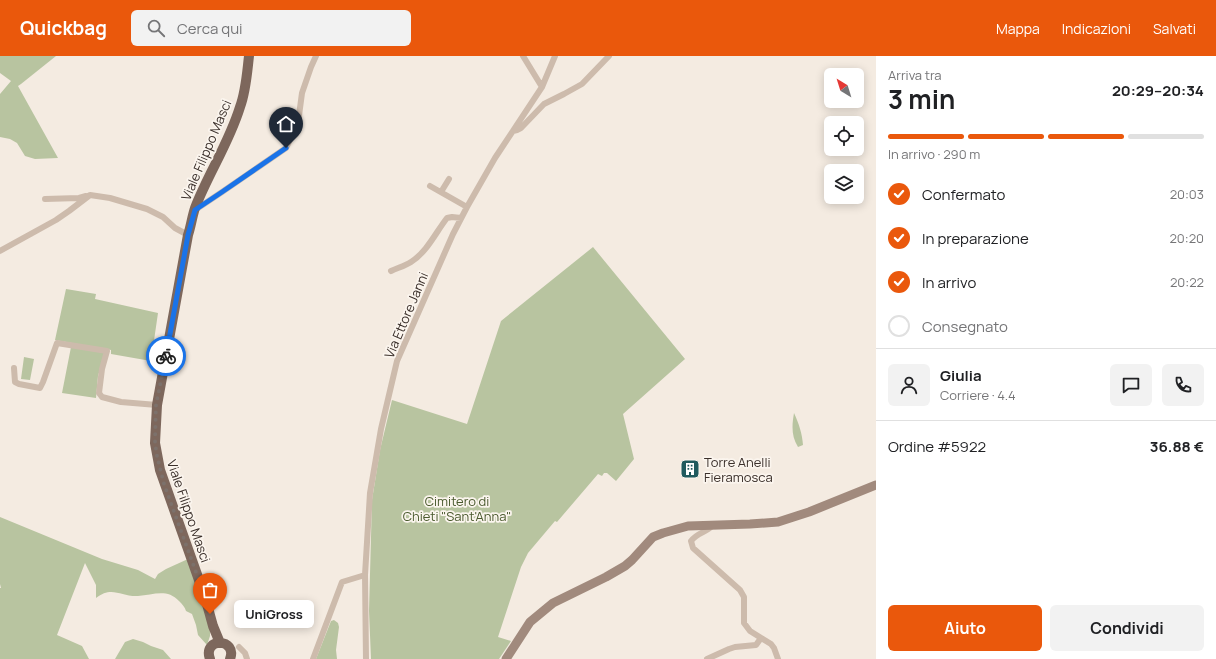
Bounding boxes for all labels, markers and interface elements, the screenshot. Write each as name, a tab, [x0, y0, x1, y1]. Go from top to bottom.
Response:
search box	[131, 10, 411, 46]
text: Quickbag	[20, 15, 107, 41]
icon: search	[145, 17, 167, 39]
text: Cerca qui	[177, 18, 243, 39]
text: Mappa	[996, 19, 1040, 38]
text: Indicazioni	[1062, 19, 1131, 38]
text: Salvati	[1153, 19, 1196, 38]
text: Arriva tra	[888, 66, 942, 84]
north arrow	[824, 68, 864, 108]
map controls	[824, 68, 864, 204]
text: 20:29–20:34	[1112, 80, 1204, 101]
text: 3 min	[888, 81, 955, 117]
street label: Viale Filippo Masci	[177, 97, 235, 203]
pin	[269, 107, 303, 148]
icon: home	[275, 113, 297, 135]
button: locate	[824, 116, 864, 156]
text: In arrivo · 290 m	[888, 145, 980, 163]
button: layers	[824, 164, 864, 204]
icon: check	[888, 183, 910, 205]
text: Confermato	[922, 184, 1005, 205]
text: 20:03	[1170, 185, 1204, 203]
icon: check	[888, 227, 910, 249]
text: In preparazione	[922, 228, 1029, 249]
text: 20:20	[1169, 229, 1204, 247]
street label: Via Ettore Janni	[380, 269, 432, 361]
icon: check	[888, 271, 910, 293]
text: In arrivo	[922, 272, 976, 293]
text: 20:22	[1170, 273, 1204, 291]
text: Consegnato	[922, 316, 1008, 337]
courier	[146, 336, 186, 376]
icon: bike	[155, 345, 177, 367]
button: person	[888, 364, 930, 406]
button: chat	[1110, 364, 1152, 406]
button: phone	[1162, 364, 1204, 406]
text: Giulia	[940, 365, 982, 386]
text: Corriere · 4.4	[940, 386, 1016, 404]
text: Ordine #5922	[888, 436, 986, 457]
text: 36.88 €	[1150, 436, 1204, 457]
place label: Torre Anelli Fieramosca	[704, 453, 773, 486]
street label: Viale Filippo Masci	[163, 457, 215, 565]
building icon: Torre Anelli Fieramosca	[679, 458, 701, 480]
park label: Cimitero di Chieti "Sant'Anna"	[403, 492, 511, 525]
pin	[193, 573, 227, 614]
icon: bag	[199, 579, 221, 601]
callout: UniGross	[234, 600, 314, 628]
text: UniGross	[245, 605, 303, 623]
button: Aiuto	[888, 605, 1042, 651]
button: Condividi	[1050, 605, 1204, 651]

